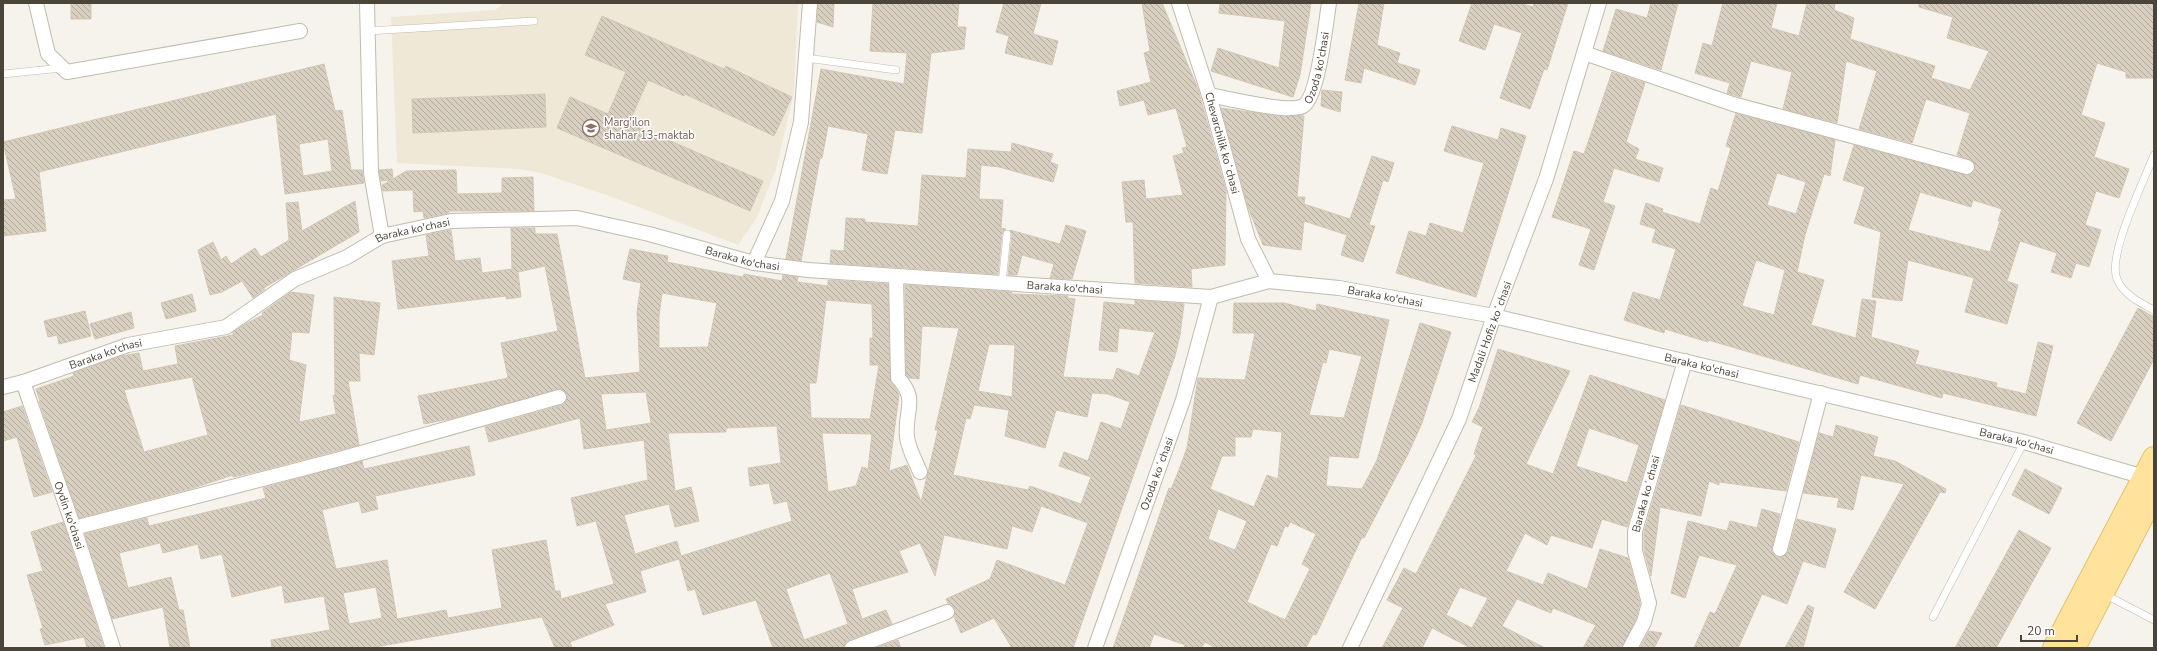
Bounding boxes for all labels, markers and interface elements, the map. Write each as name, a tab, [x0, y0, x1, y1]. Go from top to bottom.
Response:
street label: Ozoda ko'chasi	[1300, 31, 1332, 107]
street label: Chevarchilik koʻchasi	[1201, 90, 1243, 196]
place label: Marg'ilon shahar 13-maktab	[604, 115, 695, 143]
school or university icon: Marg'ilon shahar 13-maktab	[581, 118, 601, 138]
street label: Baraka ko'chasi	[372, 214, 451, 246]
street label: Baraka ko'chasi	[704, 242, 781, 274]
street label: Baraka ko'chasi	[1026, 277, 1103, 297]
street label: Madali Hofiz koʻchasi	[1465, 279, 1515, 385]
street label: Baraka ko'chasi	[1346, 282, 1424, 310]
street label: Baraka ko'chasi	[67, 335, 143, 373]
street label: Baraka ko'chasi	[1663, 349, 1740, 381]
street label: Baraka ko'chasi	[1978, 424, 2056, 458]
street label: Ozoda koʻchasi	[1137, 435, 1177, 513]
street label: Baraka koʻchasi	[1629, 454, 1663, 534]
street label: Oydin ko'chasi	[51, 479, 88, 551]
scale bar	[2021, 617, 2077, 643]
text: 20 m	[2027, 623, 2055, 639]

